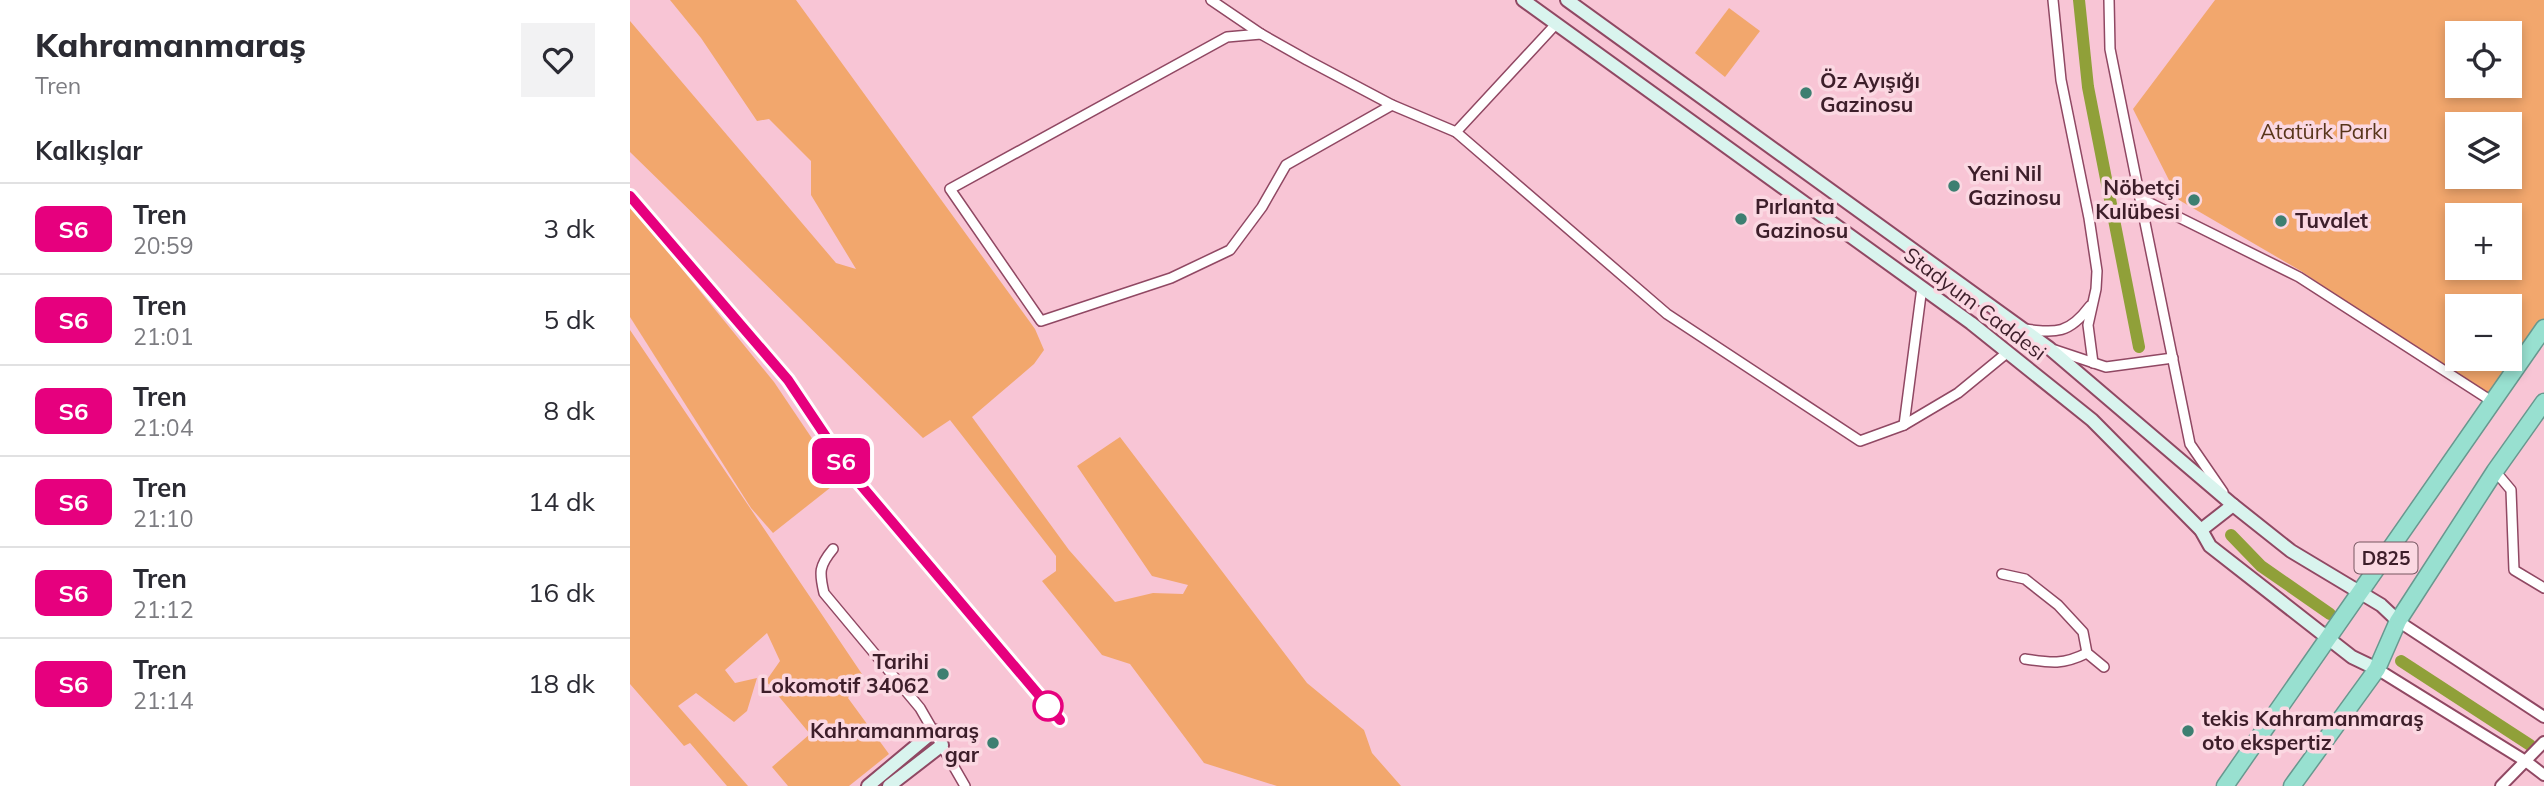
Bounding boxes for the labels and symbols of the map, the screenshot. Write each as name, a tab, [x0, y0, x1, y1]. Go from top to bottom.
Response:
place label: Öz Ayışığı Gazinosu	[1820, 67, 1920, 117]
marker: Öz Ayışığı Gazinosu	[1798, 85, 1814, 101]
park label: Atatürk Parkı	[2260, 118, 2388, 144]
place label: Yeni Nil Gazinosu	[1967, 160, 2061, 210]
place label: Nöbetçi Kulübesi	[2095, 174, 2180, 224]
marker: Yeni Nil Gazinosu	[1946, 178, 1962, 194]
marker: Nöbetçi Kulübesi	[2186, 192, 2202, 208]
place label: Pırlanta Gazinosu	[1755, 193, 1848, 243]
place label: Tuvalet	[2295, 207, 2368, 233]
marker: Pırlanta Gazinosu	[1733, 211, 1749, 227]
marker: Tuvalet	[2273, 213, 2289, 229]
street label: Stadyum Caddesi	[1899, 241, 2052, 365]
line badge: S6	[810, 438, 872, 484]
road number: D825	[2354, 542, 2418, 573]
place label: Tarihi Lokomotif 34062	[760, 648, 929, 698]
marker: Tarihi Lokomotif 34062	[935, 666, 951, 682]
unlabelled marker	[1033, 691, 1063, 721]
place label: tekis Kahramanmaraş oto ekspertiz	[2202, 705, 2424, 755]
place label: Kahramanmaraş gar	[810, 717, 980, 767]
marker: tekis Kahramanmaraş oto ekspertiz	[2180, 723, 2196, 739]
marker: Kahramanmaraş gar	[985, 735, 1001, 751]

